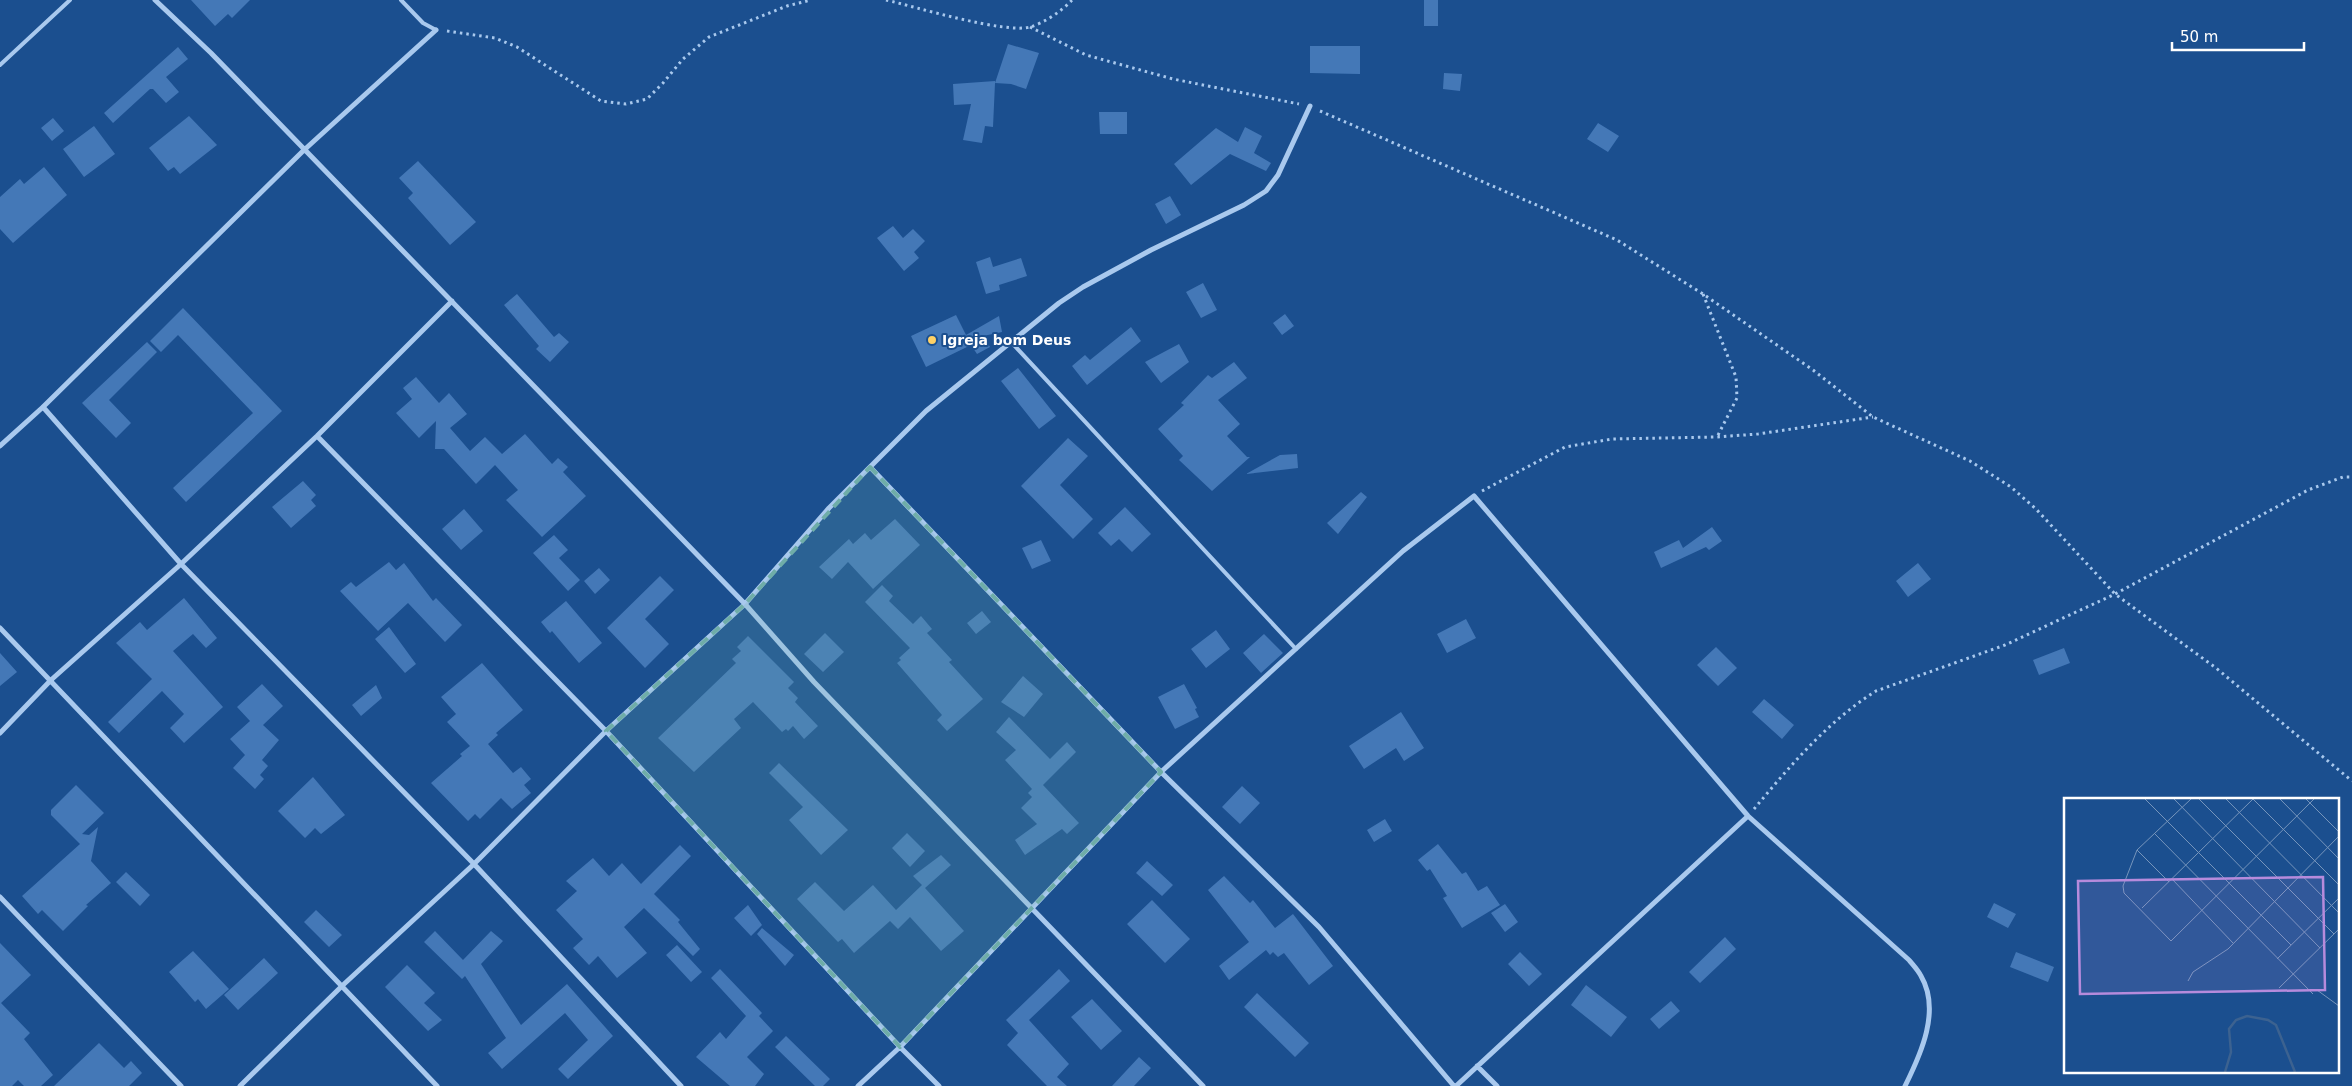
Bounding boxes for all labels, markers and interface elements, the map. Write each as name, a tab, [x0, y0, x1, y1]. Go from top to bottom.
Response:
scale bar	[2172, 20, 2304, 52]
text: 50 m	[2180, 28, 2218, 46]
place label: Igreja bom Deus	[942, 332, 1071, 348]
marker: Igreja bom Deus	[926, 334, 938, 346]
inset map	[2064, 798, 2340, 1074]

